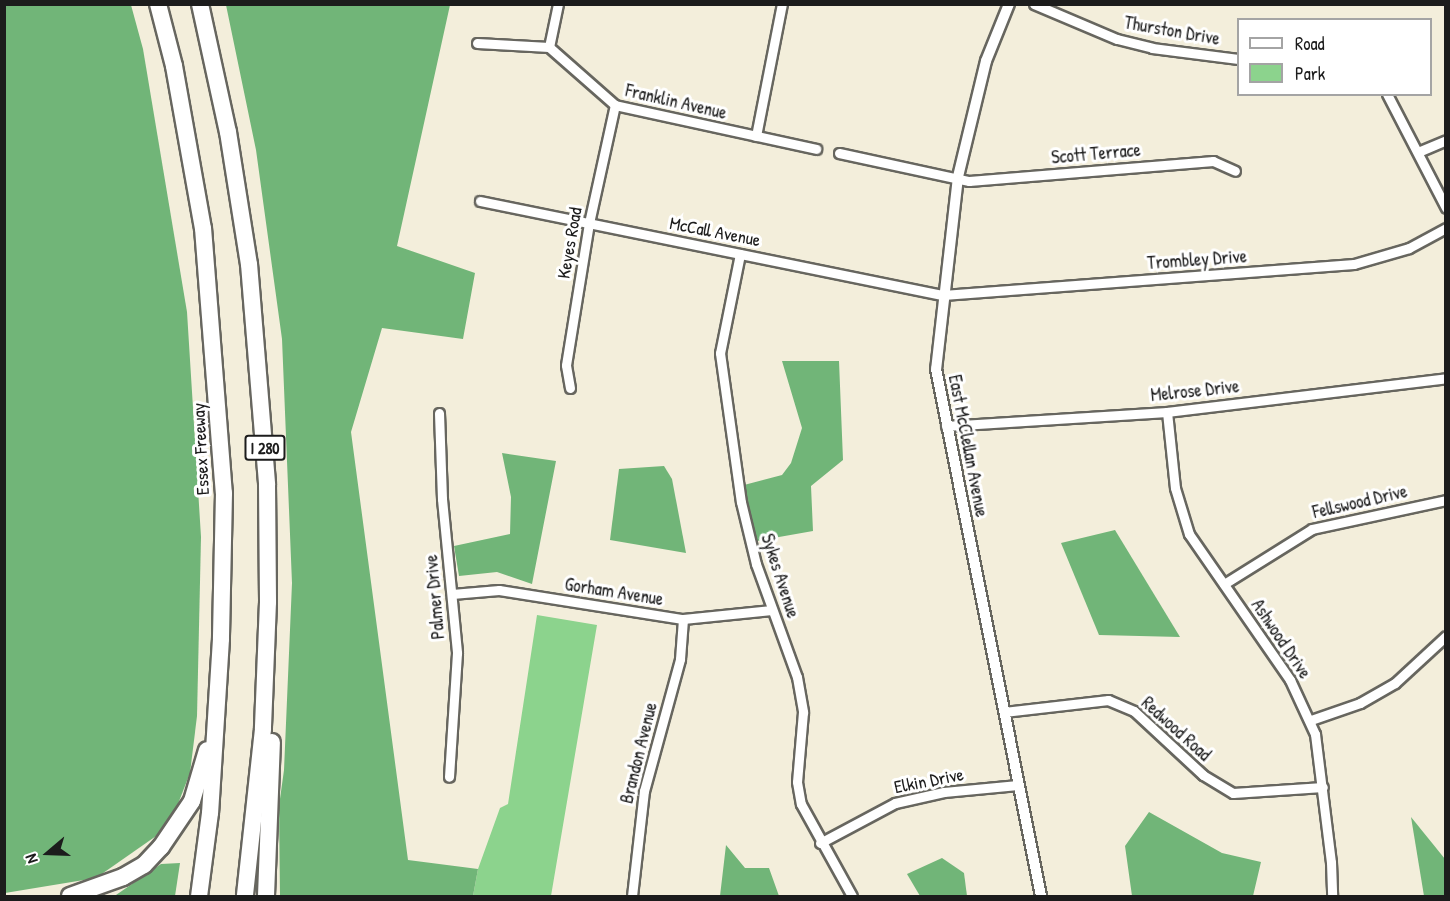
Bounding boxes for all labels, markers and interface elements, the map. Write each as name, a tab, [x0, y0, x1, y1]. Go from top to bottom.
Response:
street label: Thurston Drive	[1123, 12, 1221, 50]
legend	[1237, 18, 1432, 96]
text: Road	[1295, 31, 1325, 56]
text: Park	[1295, 61, 1325, 86]
street label: Franklin Avenue	[623, 80, 729, 124]
street label: Scott Terrace	[1050, 139, 1142, 169]
street label: Keyes Road	[553, 206, 587, 280]
street label: McCall Avenue	[668, 213, 762, 251]
street label: Trombley Drive	[1146, 246, 1248, 274]
street label: East McClellan Avenue	[944, 373, 992, 519]
street label: Melrose Drive	[1150, 376, 1240, 406]
street label: Essex Freeway	[188, 402, 214, 496]
road number: I 280	[244, 435, 286, 461]
street label: Fellswood Drive	[1311, 481, 1409, 523]
street label: Sykes Avenue	[756, 531, 804, 621]
street label: Palmer Drive	[421, 554, 449, 640]
street label: Gorham Avenue	[563, 574, 665, 610]
street label: Ashwood Drive	[1247, 595, 1315, 683]
street label: Redwood Road	[1137, 692, 1215, 766]
street label: Brandon Avenue	[616, 700, 662, 806]
street label: Elkin Drive	[892, 764, 966, 798]
north arrow	[18, 823, 78, 883]
text: N	[19, 851, 43, 866]

